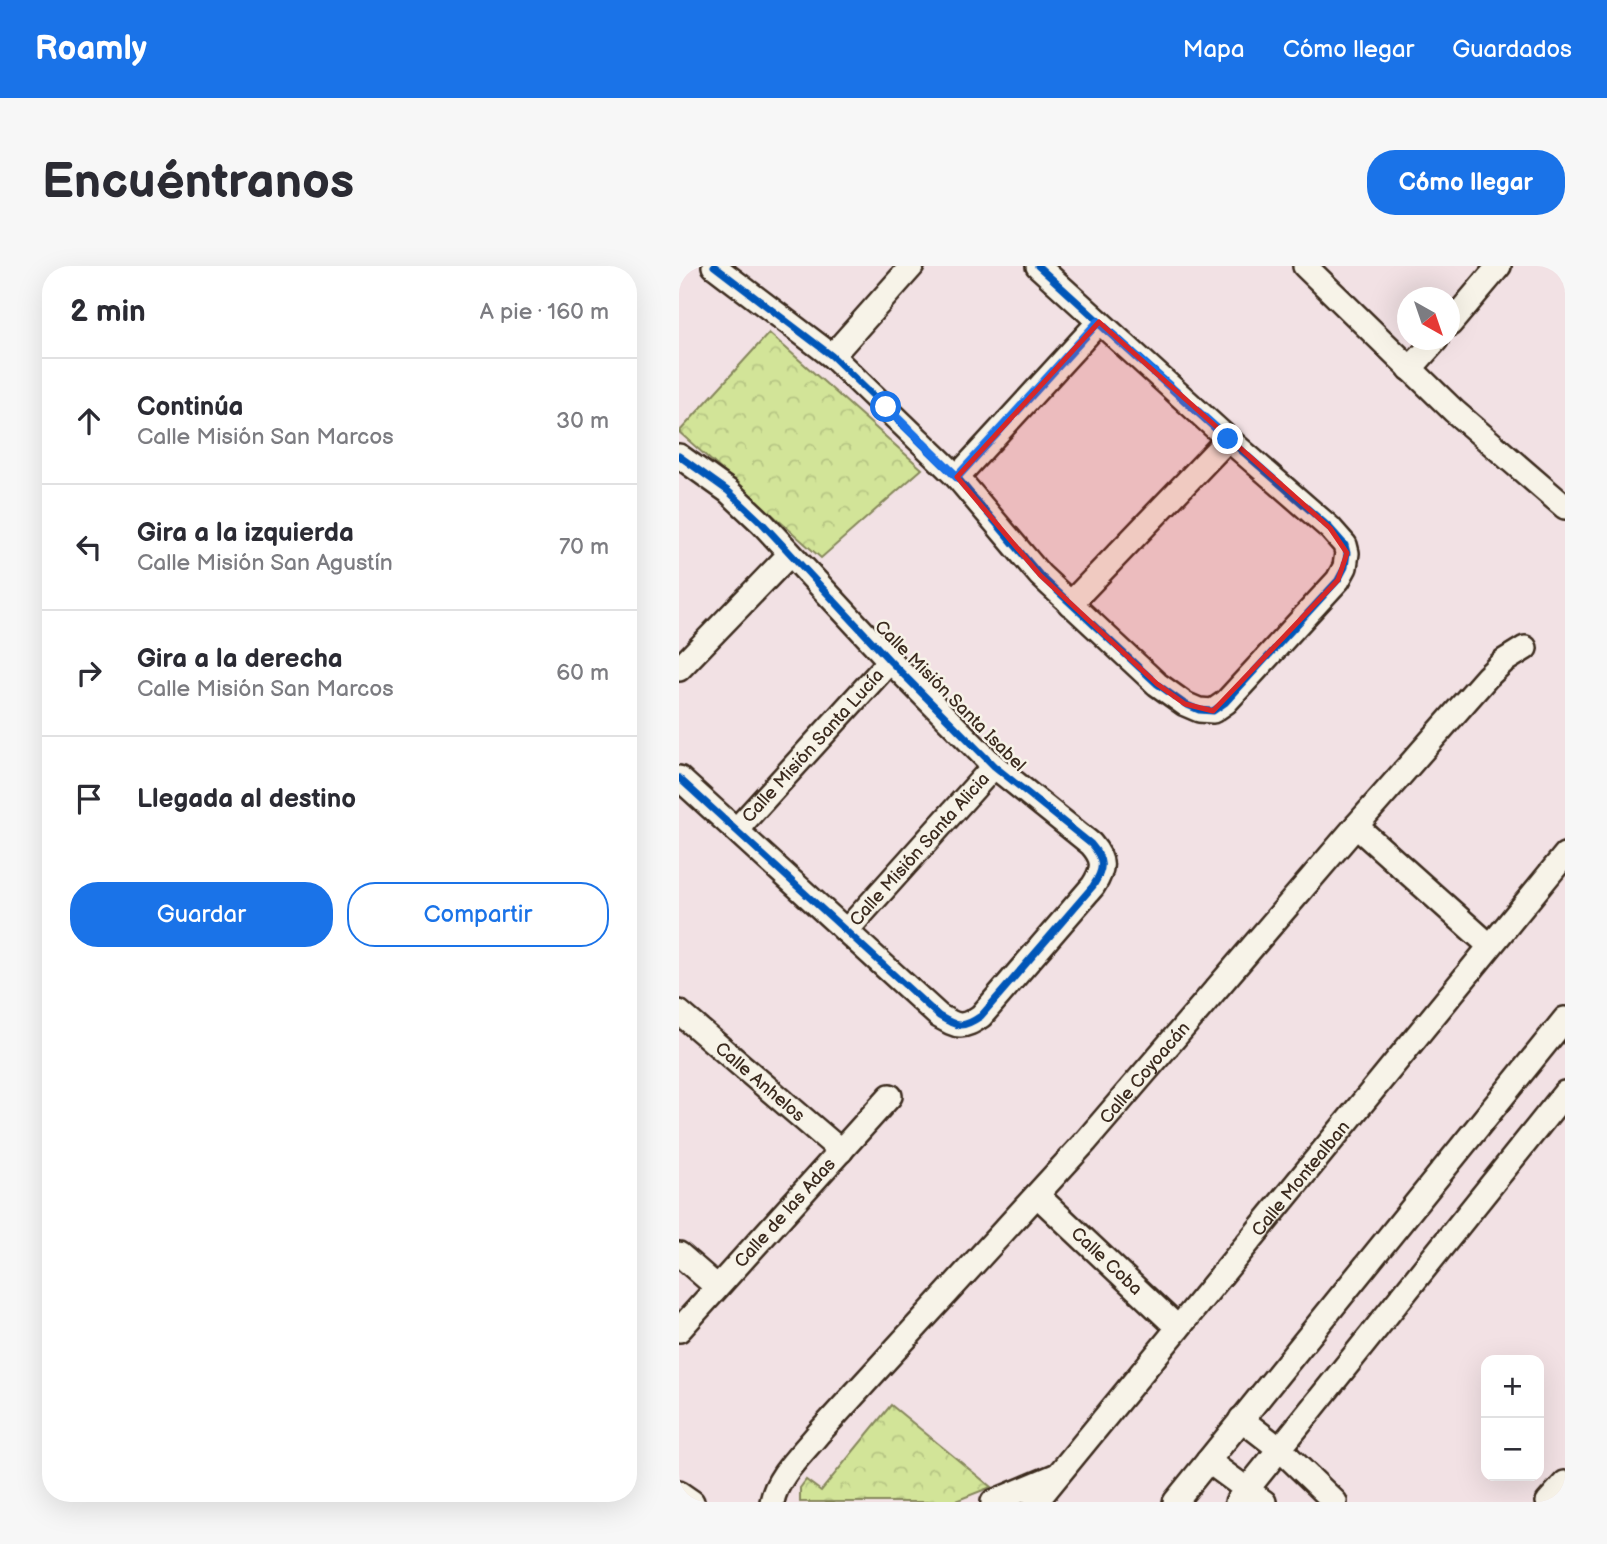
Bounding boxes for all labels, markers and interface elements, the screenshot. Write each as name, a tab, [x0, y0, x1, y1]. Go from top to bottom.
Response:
text: Roamly	[35, 29, 147, 69]
text: Mapa	[1183, 35, 1245, 64]
text: Cómo llegar	[1283, 35, 1414, 64]
text: Guardados	[1452, 35, 1572, 64]
button: Cómo llegar	[1367, 150, 1565, 215]
text: Encuéntranos	[42, 153, 354, 212]
north arrow	[1397, 287, 1460, 350]
text: 2 min	[70, 294, 146, 330]
text: A pie · 160 m	[480, 298, 609, 326]
route start	[870, 391, 901, 422]
text: Continúa	[137, 392, 244, 423]
icon: ahead	[70, 402, 108, 440]
text: 30 m	[556, 407, 609, 435]
text: Calle Misión San Marcos	[137, 423, 394, 451]
route end	[1212, 423, 1243, 454]
text: Gira a la izquierda	[137, 518, 354, 549]
icon: left	[70, 528, 108, 566]
text: 70 m	[559, 533, 609, 561]
text: Calle Misión San Agustín	[137, 549, 393, 577]
street label: Calle Misión Santa Isabel	[870, 616, 1030, 776]
text: Gira a la derecha	[137, 644, 343, 675]
icon: right	[70, 654, 108, 692]
text: 60 m	[556, 659, 609, 687]
street label: Calle Misión Santa Lucía	[738, 665, 888, 827]
text: Calle Misión San Marcos	[137, 675, 394, 703]
street label: Calle Misión Santa Alicia	[845, 768, 994, 930]
icon: arrive	[70, 780, 108, 818]
text: Llegada al destino	[137, 784, 356, 815]
button: Guardar	[70, 882, 333, 947]
button: Compartir	[347, 882, 609, 947]
street label: Calle Coyoacán	[1095, 1018, 1194, 1128]
street label: Calle Anhelos	[711, 1037, 809, 1126]
street label: Calle Montealban	[1247, 1116, 1354, 1240]
street label: Calle de las Adas	[730, 1153, 840, 1272]
street label: Calle Coba	[1067, 1222, 1147, 1299]
map controls	[1481, 1355, 1544, 1481]
button: +	[1481, 1355, 1544, 1418]
button: −	[1481, 1418, 1544, 1481]

